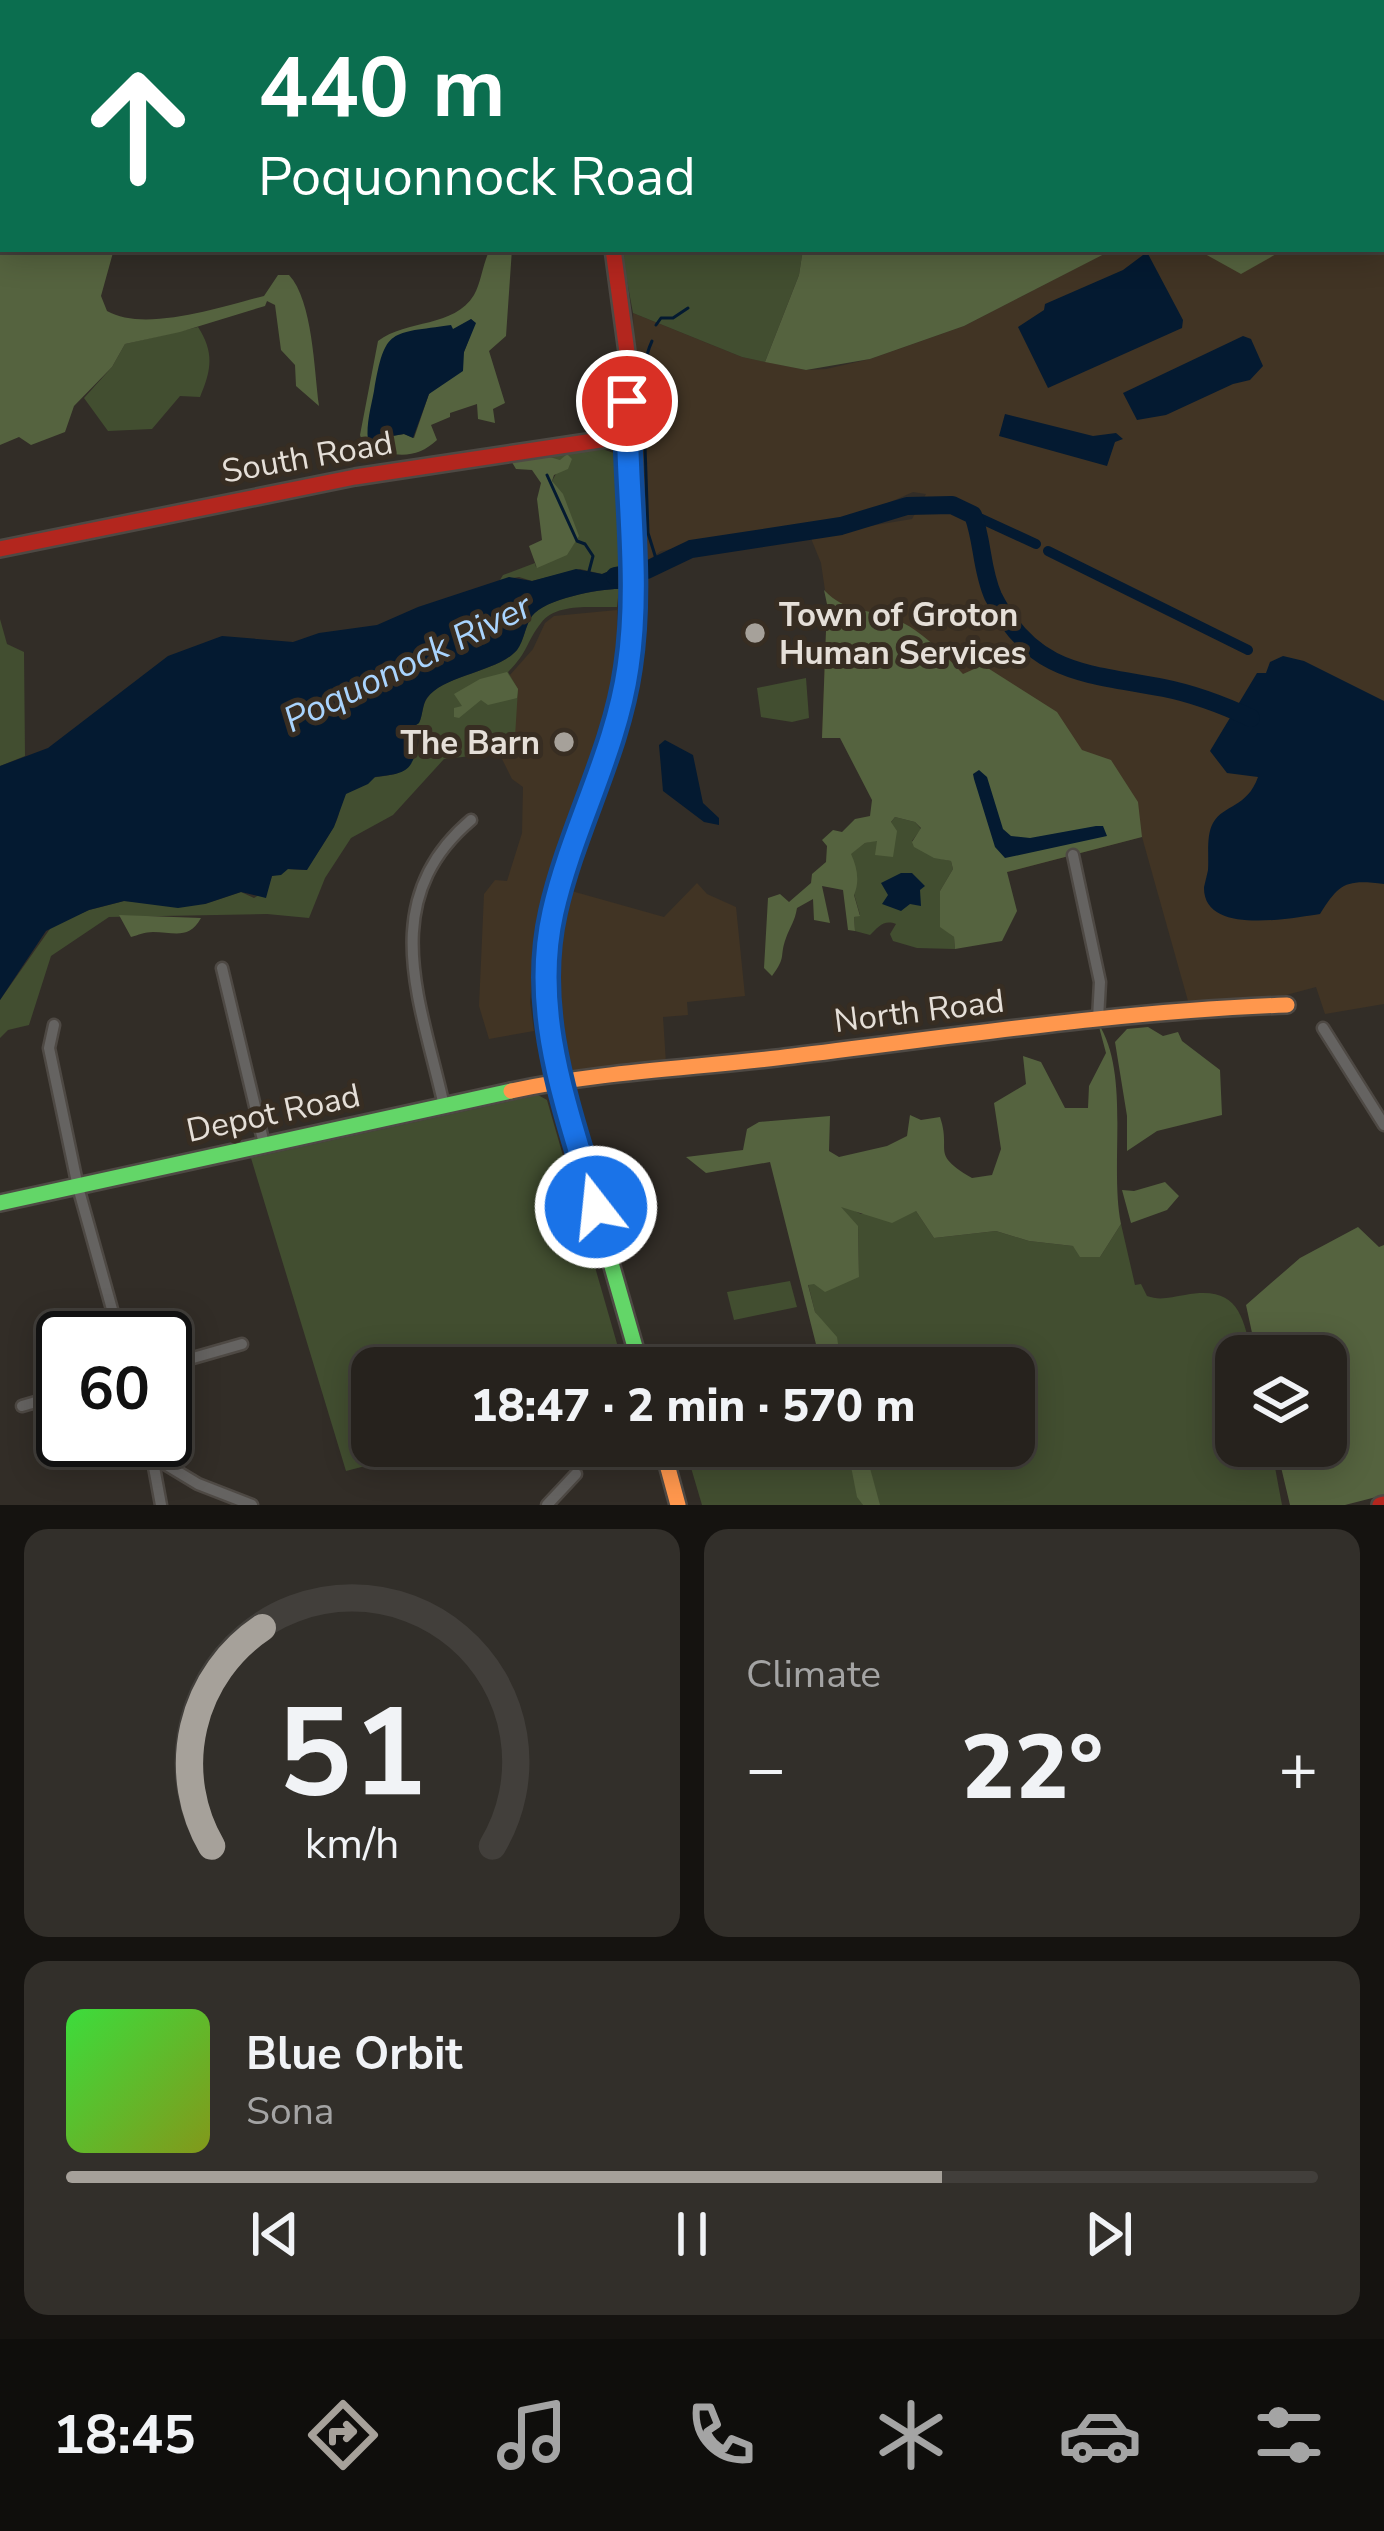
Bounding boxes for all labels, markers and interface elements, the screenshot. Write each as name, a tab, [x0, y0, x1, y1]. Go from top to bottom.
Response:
text: 440 m	[258, 31, 506, 146]
icon: ahead	[60, 48, 216, 204]
text: Poquonnock Road	[258, 140, 696, 214]
pin	[576, 350, 678, 452]
icon: arrive	[594, 368, 660, 434]
street label: South Road	[218, 420, 396, 495]
water label: Poquonock River	[275, 582, 541, 745]
place label: Town of Groton Human Services	[779, 593, 1027, 676]
marker: Town of Groton Human Services	[742, 620, 768, 646]
place label: The Barn	[400, 721, 540, 766]
marker: The Barn	[551, 729, 577, 755]
street label: North Road	[832, 979, 1007, 1044]
street label: Depot Road	[182, 1073, 364, 1154]
position arrow	[533, 1144, 659, 1270]
speed limit sign: 60	[36, 1311, 192, 1467]
map controls	[1215, 1335, 1347, 1467]
button: layers	[1215, 1335, 1347, 1467]
text: 18:47 · 2 min · 570 m	[470, 1376, 916, 1437]
text: Climate	[746, 1648, 881, 1701]
text: 51	[277, 1669, 427, 1839]
text: 22°	[961, 1707, 1103, 1830]
text: −	[746, 1724, 786, 1814]
text: +	[1278, 1724, 1318, 1814]
text: km/h	[305, 1815, 399, 1873]
text: Blue Orbit	[246, 2024, 463, 2085]
text: Sona	[246, 2085, 335, 2138]
icon: previous	[242, 2201, 308, 2267]
icon: pause	[659, 2201, 725, 2267]
icon: next	[1076, 2201, 1142, 2267]
icon: directions	[301, 2393, 385, 2477]
icon: music	[490, 2393, 574, 2477]
icon: phone	[679, 2393, 763, 2477]
icon: climate	[869, 2393, 953, 2477]
icon: car	[1058, 2393, 1142, 2477]
icon: filters	[1247, 2393, 1331, 2477]
text: 18:45	[53, 2398, 196, 2472]

